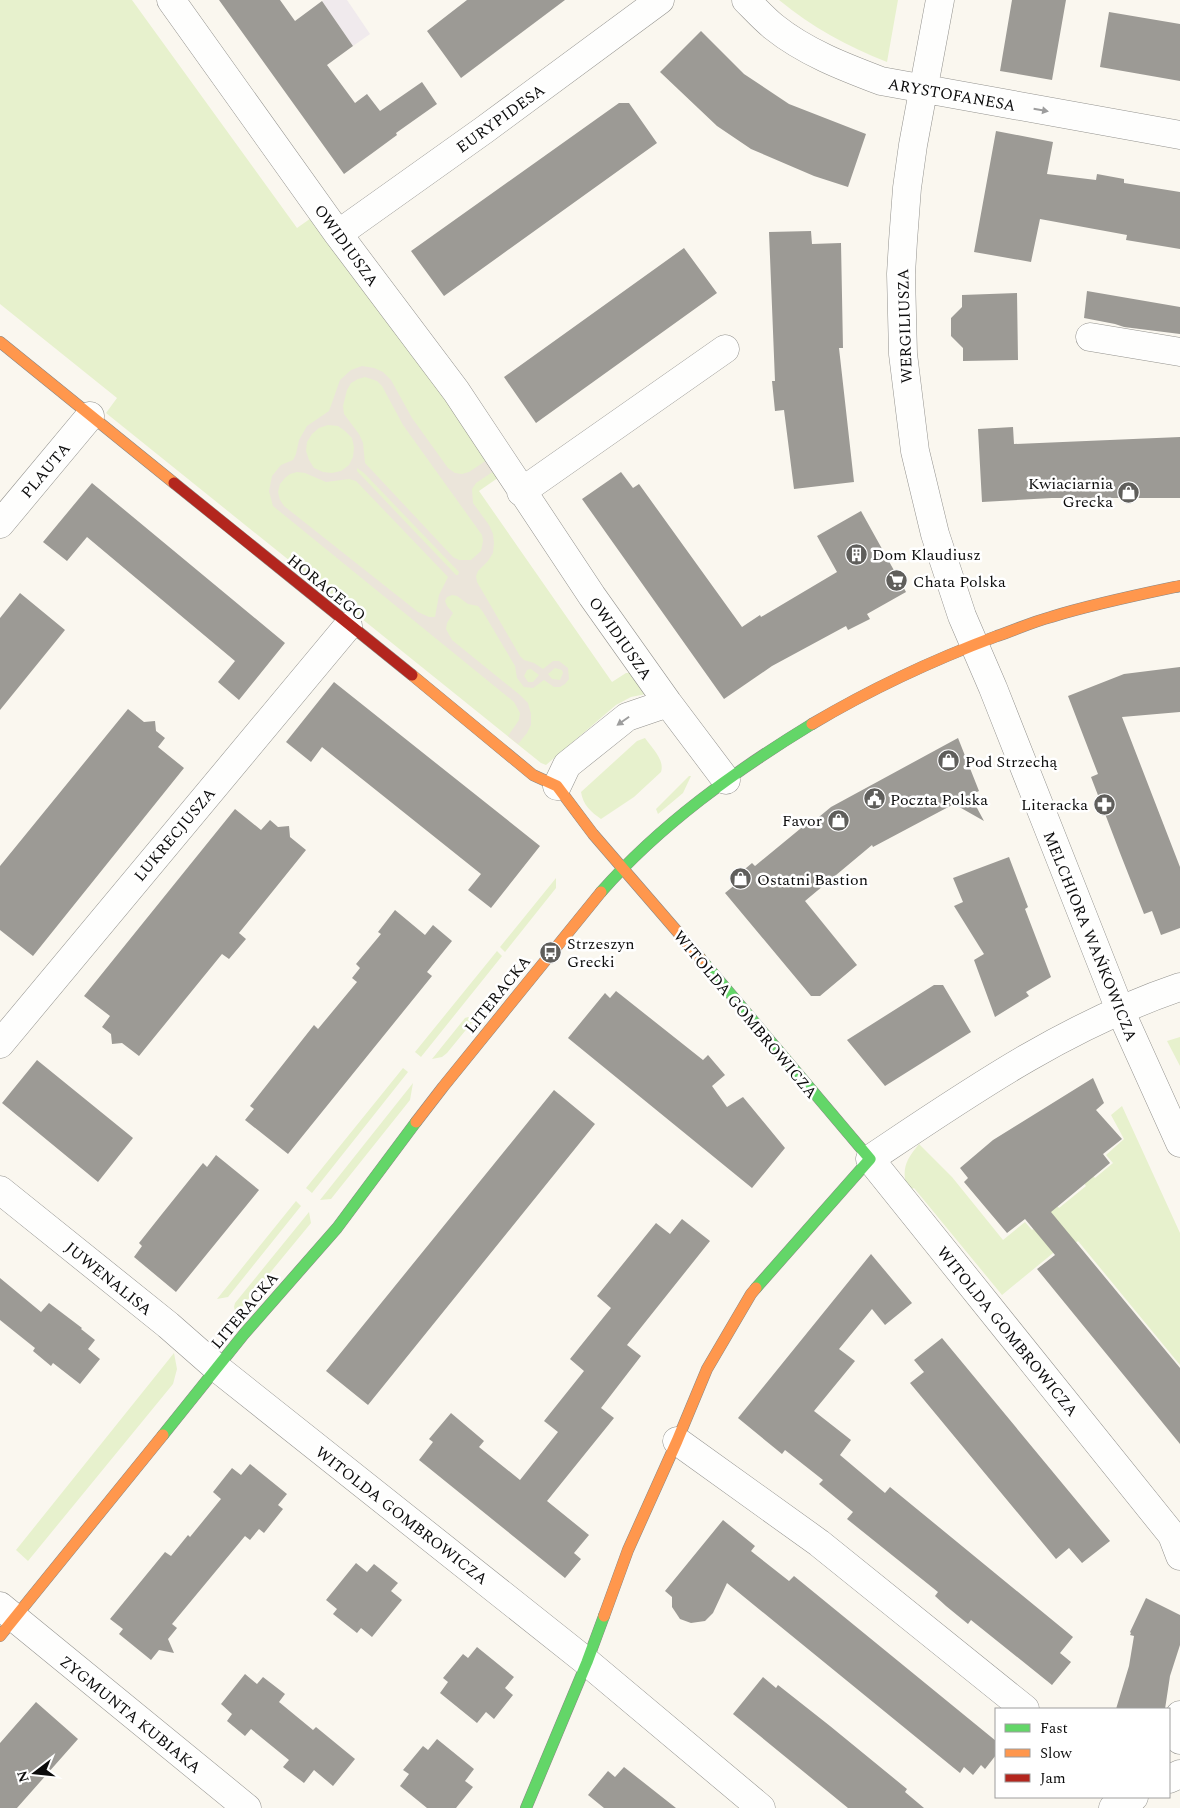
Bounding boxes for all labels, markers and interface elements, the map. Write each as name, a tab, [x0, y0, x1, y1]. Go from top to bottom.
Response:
street label: ARYSTOFANESA	[886, 72, 1018, 118]
street label: EURYPIDESA	[451, 78, 550, 159]
one-way arrow	[1033, 106, 1049, 114]
street label: OWIDIUSZA	[308, 199, 384, 292]
street label: WERGILIUSZA	[891, 268, 919, 384]
street label: PLAUTA	[15, 437, 76, 504]
place label: Kwiaciarnia Grecka	[1028, 472, 1113, 514]
shop icon: Kwiaciarnia Grecka	[1117, 480, 1141, 504]
building icon: Dom Klaudiusz	[844, 542, 868, 566]
place label: Dom Klaudiusz	[872, 543, 981, 567]
street label: HORACEGO	[282, 548, 371, 627]
supermarket icon: Chata Polska	[885, 569, 909, 593]
place label: Chata Polska	[913, 570, 1006, 594]
street label: OWIDIUSZA	[583, 592, 658, 685]
one-way arrow	[616, 716, 630, 726]
shop icon: Pod Strzechą	[937, 749, 961, 773]
place label: Pod Strzechą	[965, 750, 1058, 774]
street label: LUKRECJUSZA	[128, 782, 221, 887]
public building icon: Poczta Polska	[862, 787, 886, 811]
place label: Poczta Polska	[890, 788, 988, 812]
pharmacy icon: Literacka	[1092, 792, 1116, 816]
place label: Literacka	[1021, 793, 1088, 817]
shop icon: Favor	[826, 808, 850, 832]
place label: Favor	[782, 809, 822, 833]
street label: MELCHIORA WAŃKOWICZA	[1037, 828, 1143, 1045]
shop icon: Ostatni Bastion	[729, 867, 753, 891]
place label: Ostatni Bastion	[757, 868, 868, 892]
street label: WITOLDA GOMBROWICZA	[667, 925, 823, 1104]
place label: Strzeszyn Grecki	[567, 932, 635, 974]
bus stop icon: Strzeszyn Grecki	[539, 940, 563, 964]
street label: LITERACKA	[459, 950, 537, 1039]
street label: JUWENALISA	[60, 1236, 157, 1322]
street label: WITOLDA GOMBROWICZA	[931, 1241, 1084, 1422]
street label: LITERACKA	[205, 1267, 284, 1354]
street label: WITOLDA GOMBROWICZA	[310, 1441, 493, 1591]
street label: ZYGMUNTA KUBIAKA	[54, 1650, 206, 1780]
legend	[995, 1708, 1170, 1798]
text: Fast	[1040, 1717, 1068, 1740]
text: Slow	[1040, 1742, 1072, 1765]
north arrow	[10, 1748, 60, 1798]
text: Jam	[1040, 1767, 1066, 1790]
text: N	[11, 1768, 35, 1785]

